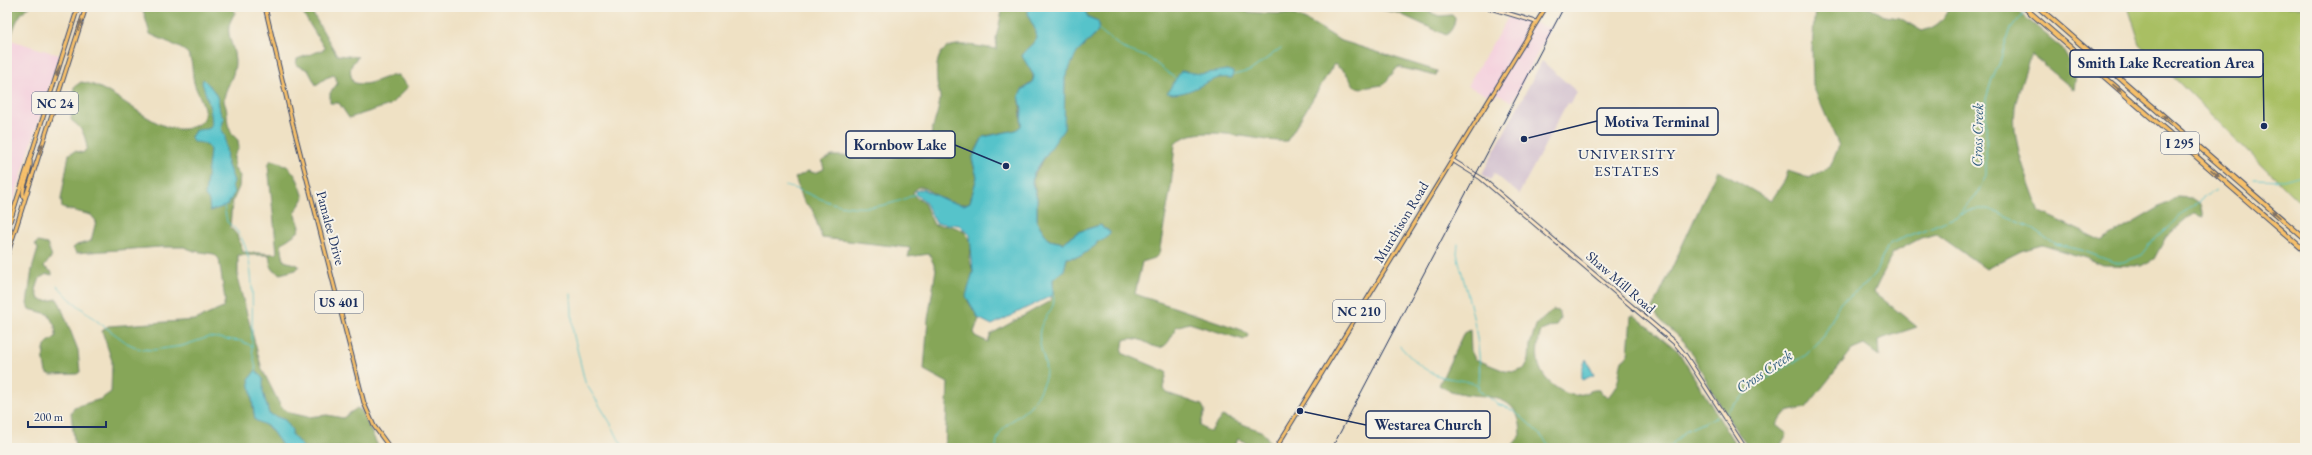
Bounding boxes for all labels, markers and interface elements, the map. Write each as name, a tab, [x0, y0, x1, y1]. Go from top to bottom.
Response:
one-way arrow	[77, 19, 83, 31]
callout: Smith Lake Recreation Area	[2070, 50, 2263, 77]
text: Smith Lake Recreation Area	[2078, 53, 2255, 72]
one-way arrow	[55, 65, 61, 77]
one-way arrow	[2112, 83, 2122, 92]
road number: NC 24	[32, 92, 78, 114]
water label: Cross Creek	[1967, 103, 1987, 167]
callout: Motiva Terminal	[1597, 108, 1718, 135]
text: Motiva Terminal	[1604, 112, 1710, 131]
one-way arrow	[2162, 115, 2172, 124]
callout: Kornbow Lake	[846, 131, 955, 158]
road number: I 295	[2161, 132, 2199, 154]
text: Kornbow Lake	[854, 135, 946, 154]
one-way arrow	[38, 143, 44, 155]
district label: UNIVERSITY ESTATES	[1578, 144, 1676, 180]
one-way arrow	[2210, 168, 2220, 177]
street label: Murchison Road	[1370, 177, 1433, 266]
street label: Pamalee Drive	[312, 189, 350, 268]
one-way arrow	[2270, 209, 2281, 218]
street label: Shaw Mill Road	[1583, 247, 1660, 318]
road number: US 401	[315, 291, 363, 313]
road number: NC 210	[1333, 300, 1385, 322]
water label: Cross Creek	[1732, 345, 1796, 397]
scale bar	[28, 403, 106, 429]
text: 200 m	[34, 409, 64, 425]
callout: Westarea Church	[1366, 411, 1490, 438]
text: Westarea Church	[1374, 415, 1482, 434]

